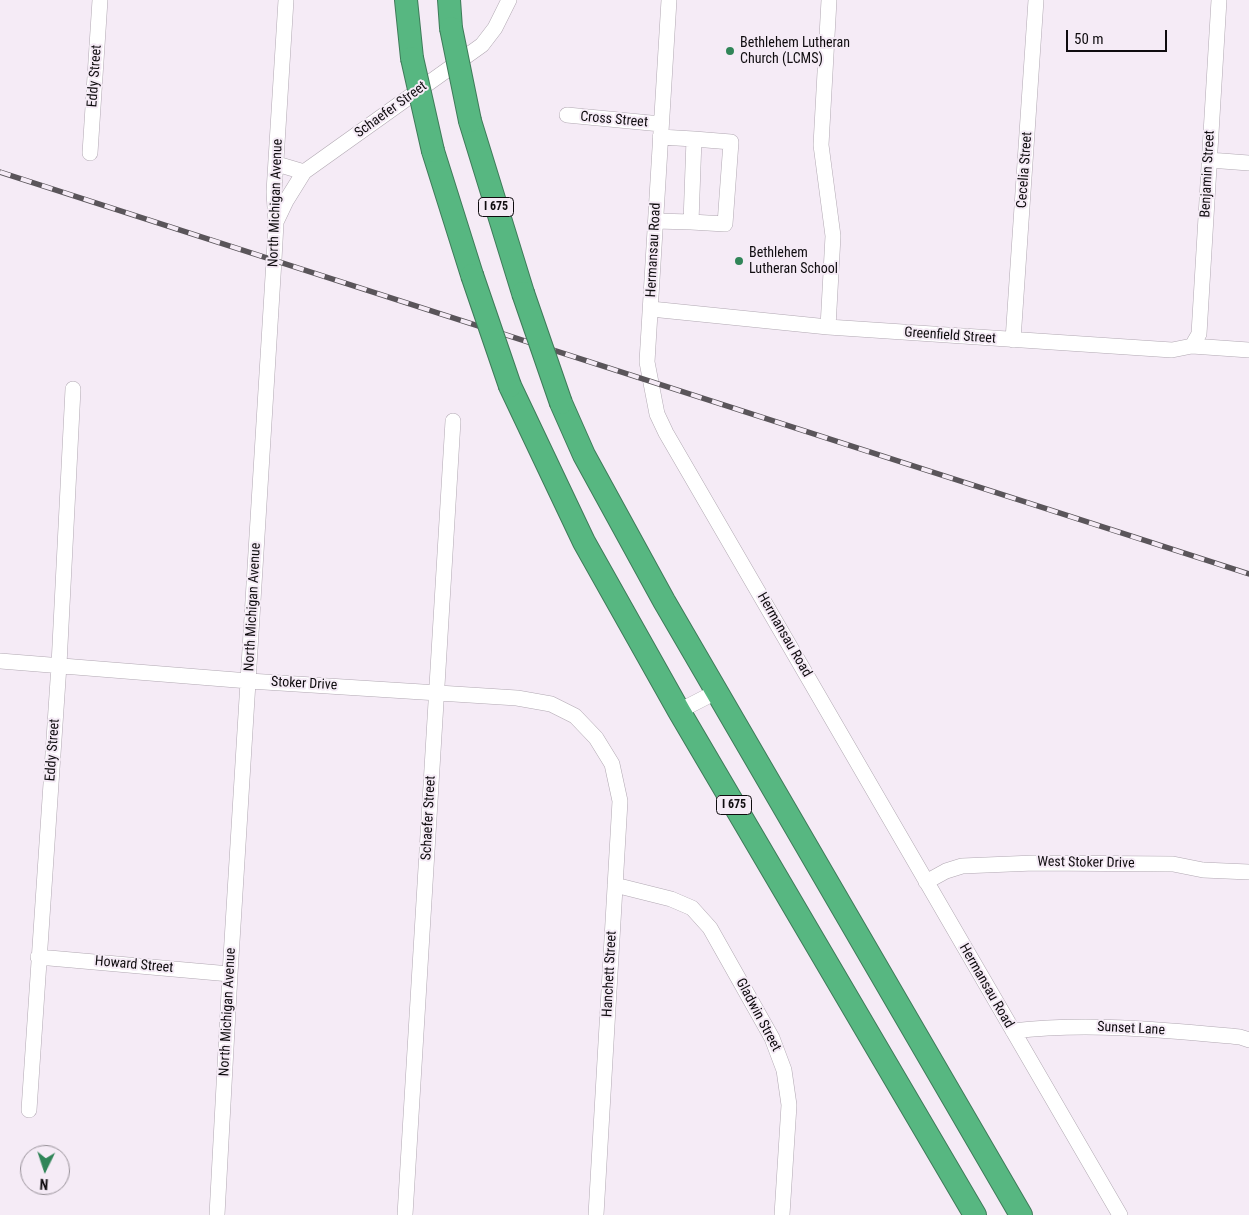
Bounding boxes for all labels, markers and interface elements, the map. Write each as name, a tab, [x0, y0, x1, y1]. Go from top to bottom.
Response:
scale bar	[1069, 20, 1170, 52]
text: 50 m	[1074, 30, 1104, 48]
place label: Bethlehem Lutheran Church (LCMS)	[740, 35, 850, 68]
street label: Eddy Street	[84, 44, 106, 108]
marker: Bethlehem Lutheran Church (LCMS)	[724, 45, 736, 57]
street label: Schaefer Street	[352, 78, 430, 142]
street label: Cross Street	[579, 109, 649, 131]
street label: Benjamin Street	[1197, 130, 1219, 218]
street label: Cecelia Street	[1014, 131, 1036, 209]
street label: North Michigan Avenue	[265, 138, 287, 268]
road number: I 675	[478, 198, 514, 216]
street label: Hermansau Road	[643, 202, 665, 298]
place label: Bethlehem Lutheran School	[749, 245, 838, 278]
marker: Bethlehem Lutheran School	[733, 255, 745, 267]
street label: Greenfield Street	[904, 324, 996, 348]
street label: North Michigan Avenue	[241, 542, 265, 672]
street label: Hermansau Road	[753, 590, 815, 680]
street label: Stoker Drive	[270, 674, 338, 694]
street label: Eddy Street	[42, 718, 64, 782]
street label: Schaefer Street	[418, 775, 440, 861]
road number: I 675	[716, 796, 752, 814]
street label: West Stoker Drive	[1037, 854, 1135, 872]
street label: Hanchett Street	[599, 930, 621, 1018]
street label: Hermansau Road	[955, 941, 1017, 1031]
street label: North Michigan Avenue	[216, 947, 240, 1077]
street label: Howard Street	[94, 953, 174, 977]
street label: Gladwin Street	[732, 976, 784, 1054]
street label: Sunset Lane	[1097, 1019, 1165, 1039]
north arrow	[20, 1145, 70, 1195]
text: N	[39, 1176, 49, 1192]

